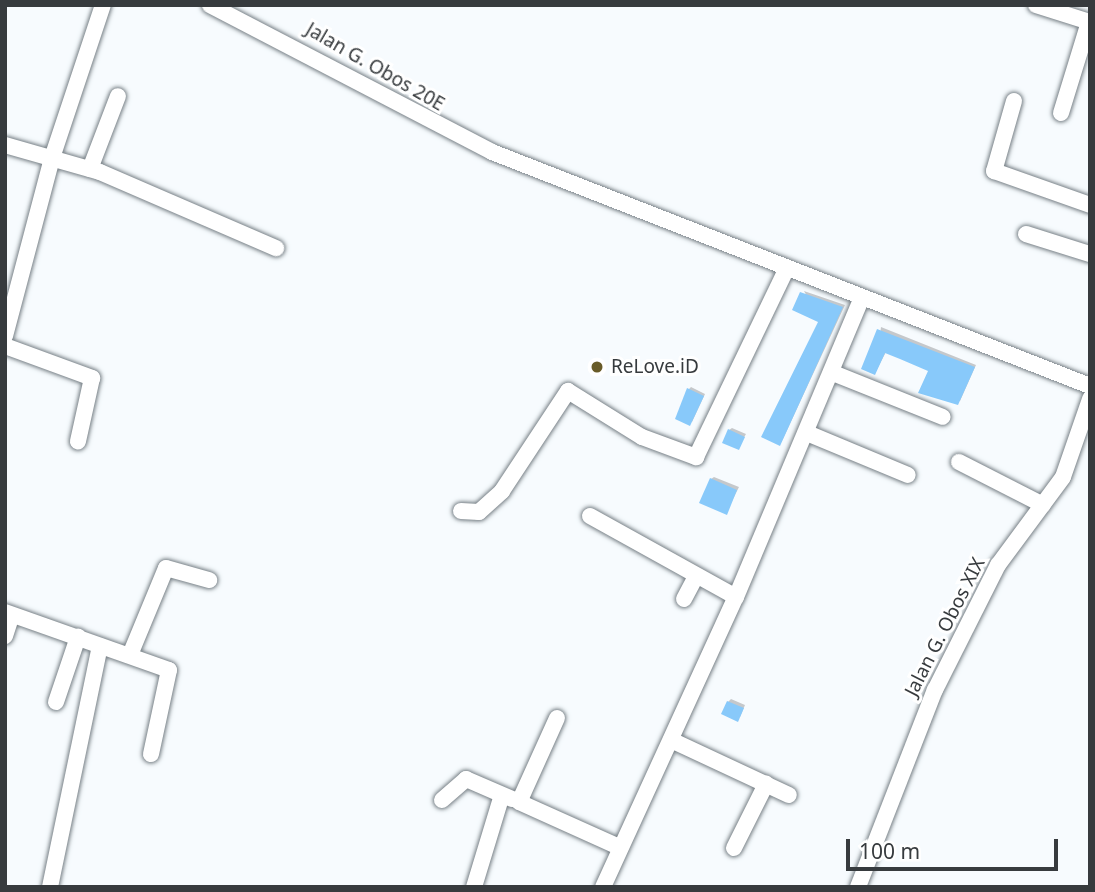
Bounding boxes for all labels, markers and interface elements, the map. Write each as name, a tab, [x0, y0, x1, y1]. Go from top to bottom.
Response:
street label: Jalan G. Obos 20E	[302, 18, 448, 116]
place label: ReLove.iD	[611, 356, 699, 378]
marker: ReLove.iD	[589, 359, 605, 375]
street label: Jalan G. Obos XIX	[900, 554, 990, 700]
scale bar	[850, 826, 1062, 870]
text: 100 m	[859, 837, 920, 865]

